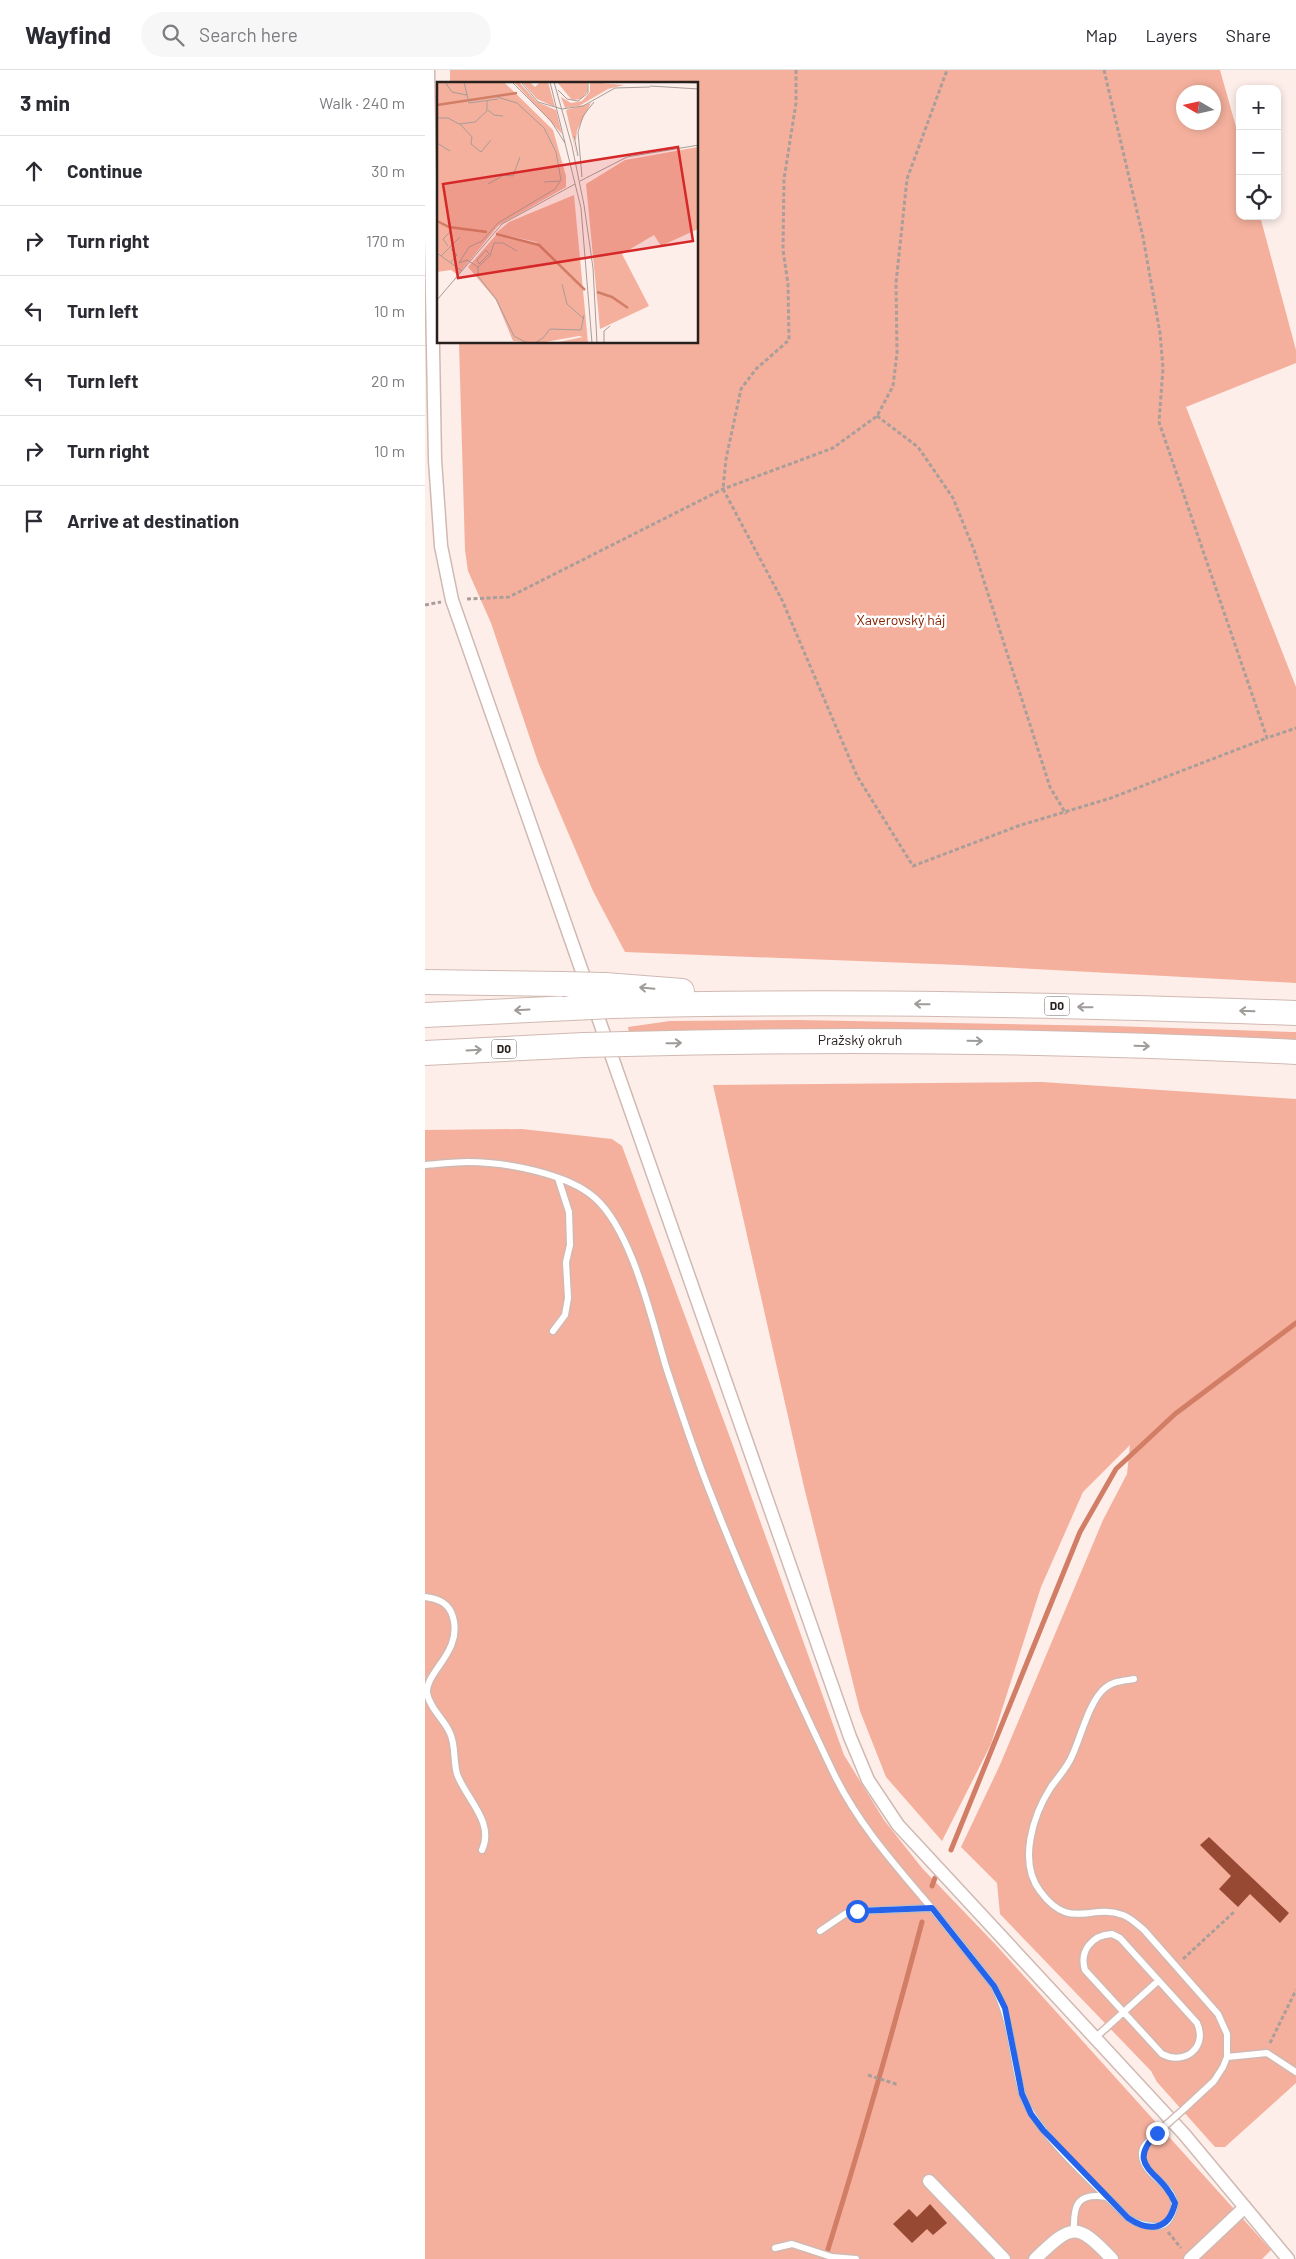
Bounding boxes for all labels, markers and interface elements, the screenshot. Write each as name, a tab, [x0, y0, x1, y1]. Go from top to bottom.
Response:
search box	[141, 12, 491, 57]
text: Wayfind	[25, 20, 111, 49]
icon: search	[159, 21, 187, 49]
text: Search here	[199, 23, 298, 46]
text: Map	[1085, 24, 1117, 46]
text: Layers	[1145, 24, 1198, 46]
text: Share	[1226, 24, 1271, 46]
inset map	[437, 82, 699, 344]
north arrow	[1176, 85, 1221, 130]
map controls	[1236, 85, 1281, 220]
button: +	[1236, 85, 1281, 130]
text: 3 min	[20, 90, 70, 115]
text: Walk · 240 m	[319, 93, 405, 112]
button: −	[1236, 130, 1281, 175]
icon: ahead	[20, 157, 48, 185]
text: Continue	[67, 159, 143, 182]
text: 30 m	[371, 161, 405, 180]
button: locate	[1236, 175, 1281, 220]
icon: right	[20, 227, 48, 255]
text: Turn right	[67, 229, 149, 252]
text: 170 m	[366, 231, 405, 250]
icon: left	[20, 297, 48, 325]
text: Turn left	[67, 299, 138, 322]
text: 10 m	[374, 301, 405, 320]
icon: left	[20, 367, 48, 395]
text: Turn left	[67, 369, 138, 392]
text: 20 m	[371, 371, 405, 390]
icon: right	[20, 437, 48, 465]
text: Turn right	[67, 439, 149, 462]
text: 10 m	[374, 441, 405, 460]
icon: arrive	[20, 507, 48, 535]
text: Arrive at destination	[67, 509, 239, 532]
park label: Xaverovský háj	[857, 611, 945, 628]
one-way arrow	[640, 984, 656, 993]
road number: D0	[1045, 996, 1069, 1016]
one-way arrow	[915, 999, 931, 1009]
one-way arrow	[1077, 1002, 1094, 1012]
one-way arrow	[514, 1005, 530, 1014]
one-way arrow	[1240, 1006, 1256, 1016]
street label: Pražský okruh	[818, 1031, 902, 1048]
one-way arrow	[966, 1036, 982, 1046]
one-way arrow	[666, 1038, 682, 1047]
road number: D0	[491, 1040, 517, 1059]
one-way arrow	[1134, 1041, 1150, 1050]
one-way arrow	[465, 1046, 481, 1055]
route start	[846, 1900, 869, 1923]
route end	[1146, 2122, 1169, 2145]

